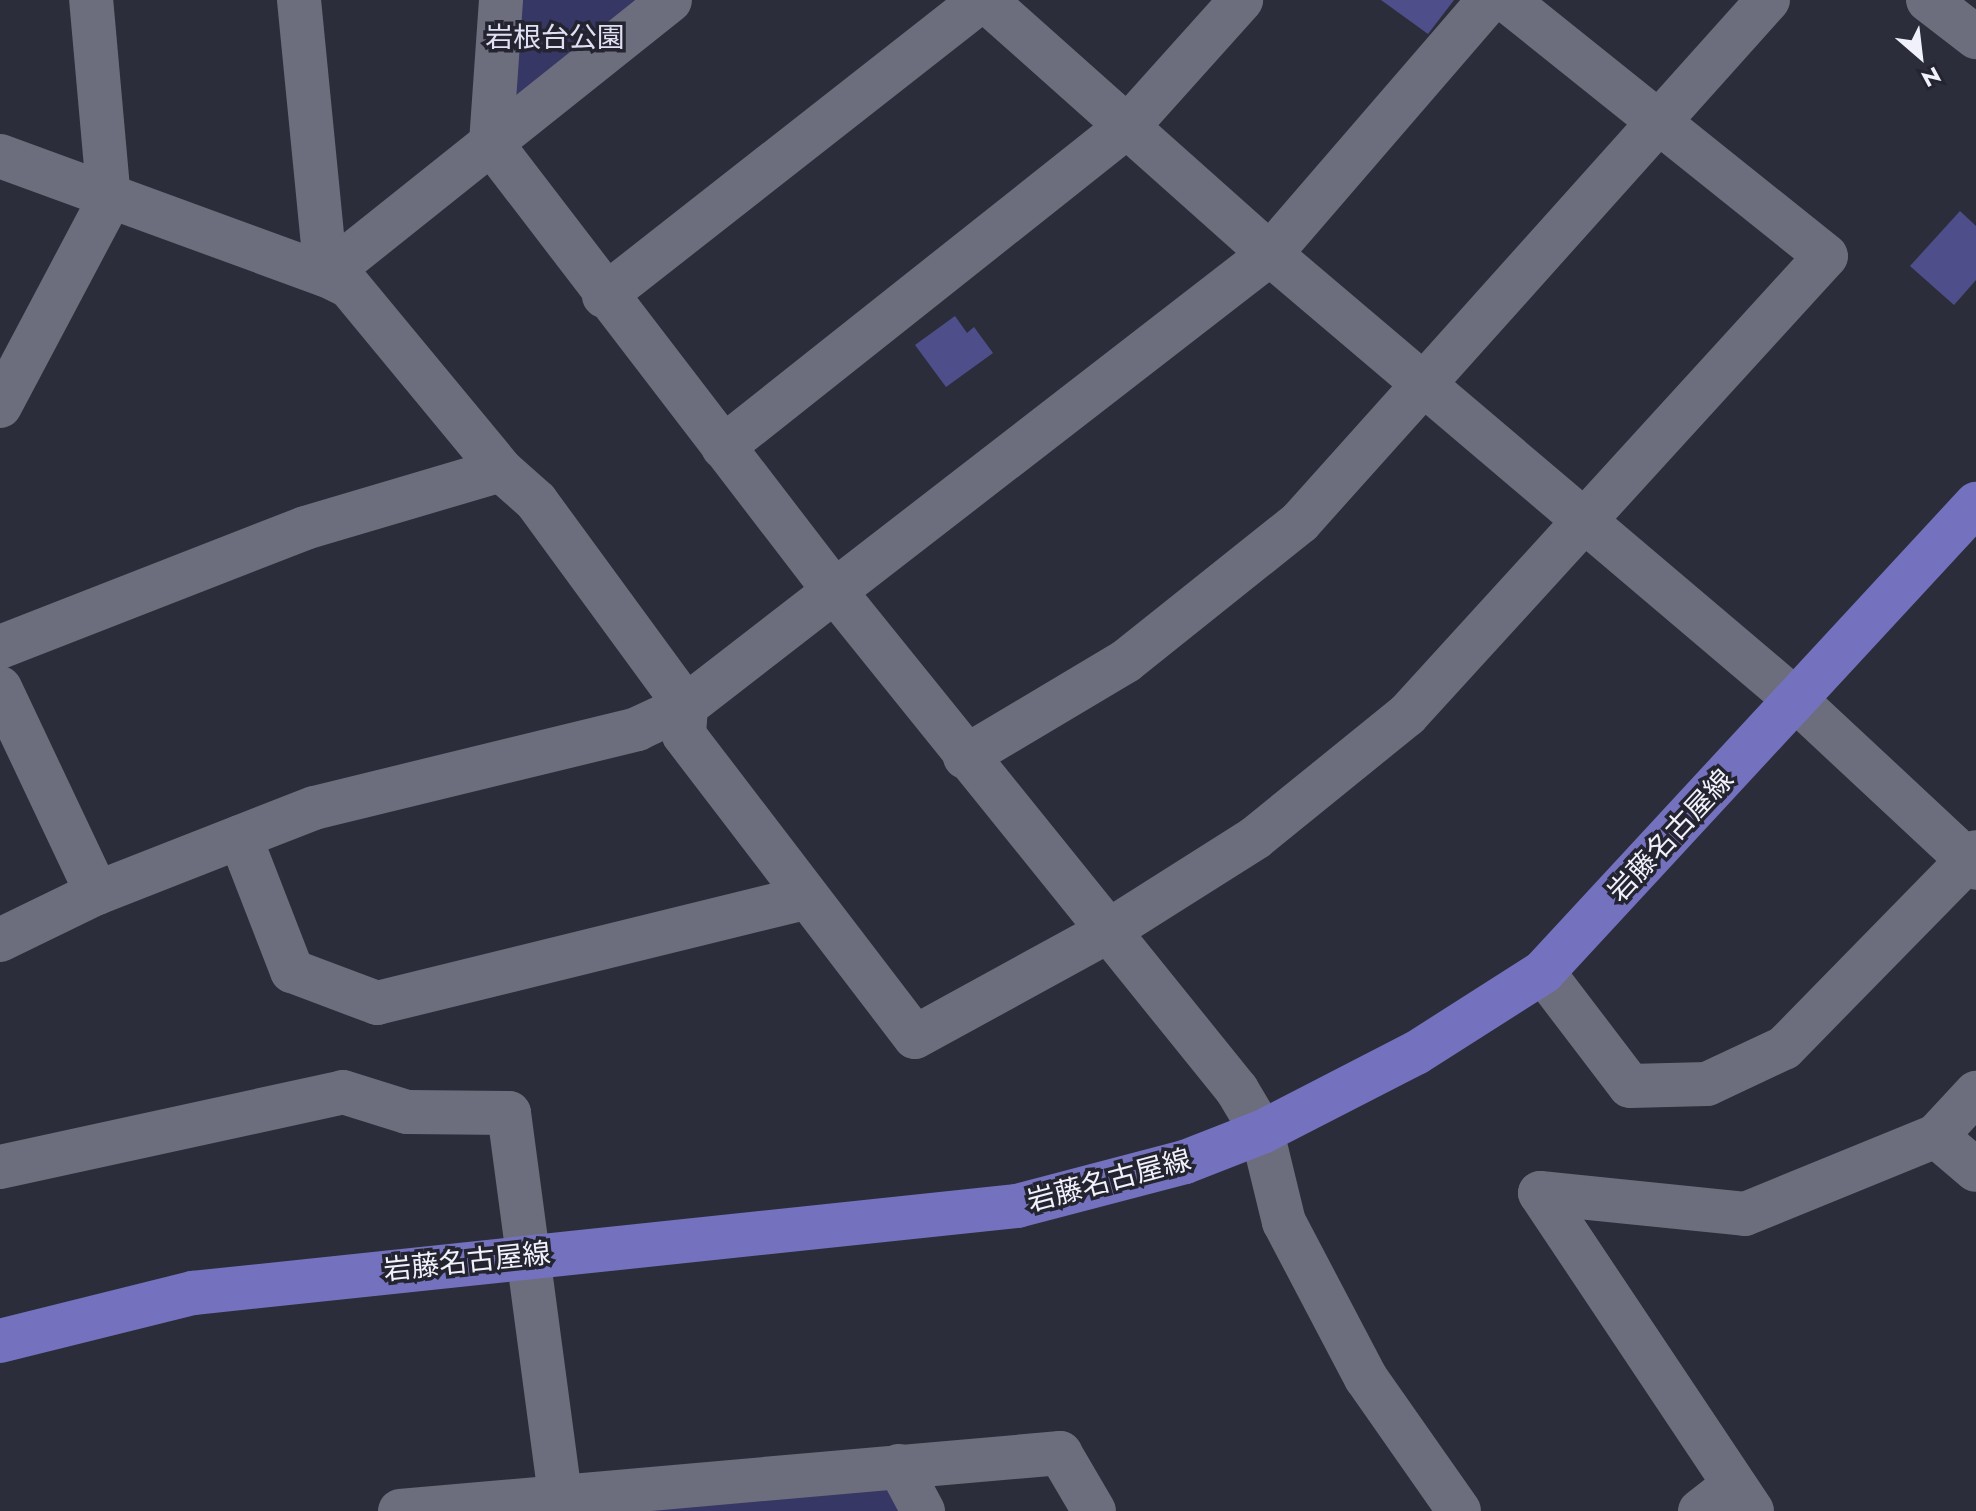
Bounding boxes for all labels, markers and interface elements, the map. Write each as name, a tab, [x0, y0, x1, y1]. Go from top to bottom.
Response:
north arrow	[1880, 16, 1960, 96]
park label: 岩根台公園	[485, 21, 625, 55]
text: N	[1916, 59, 1946, 95]
street label: 岩藤名古屋線	[1601, 763, 1741, 909]
street label: 岩藤名古屋線	[1024, 1143, 1194, 1219]
street label: 岩藤名古屋線	[382, 1237, 552, 1287]

